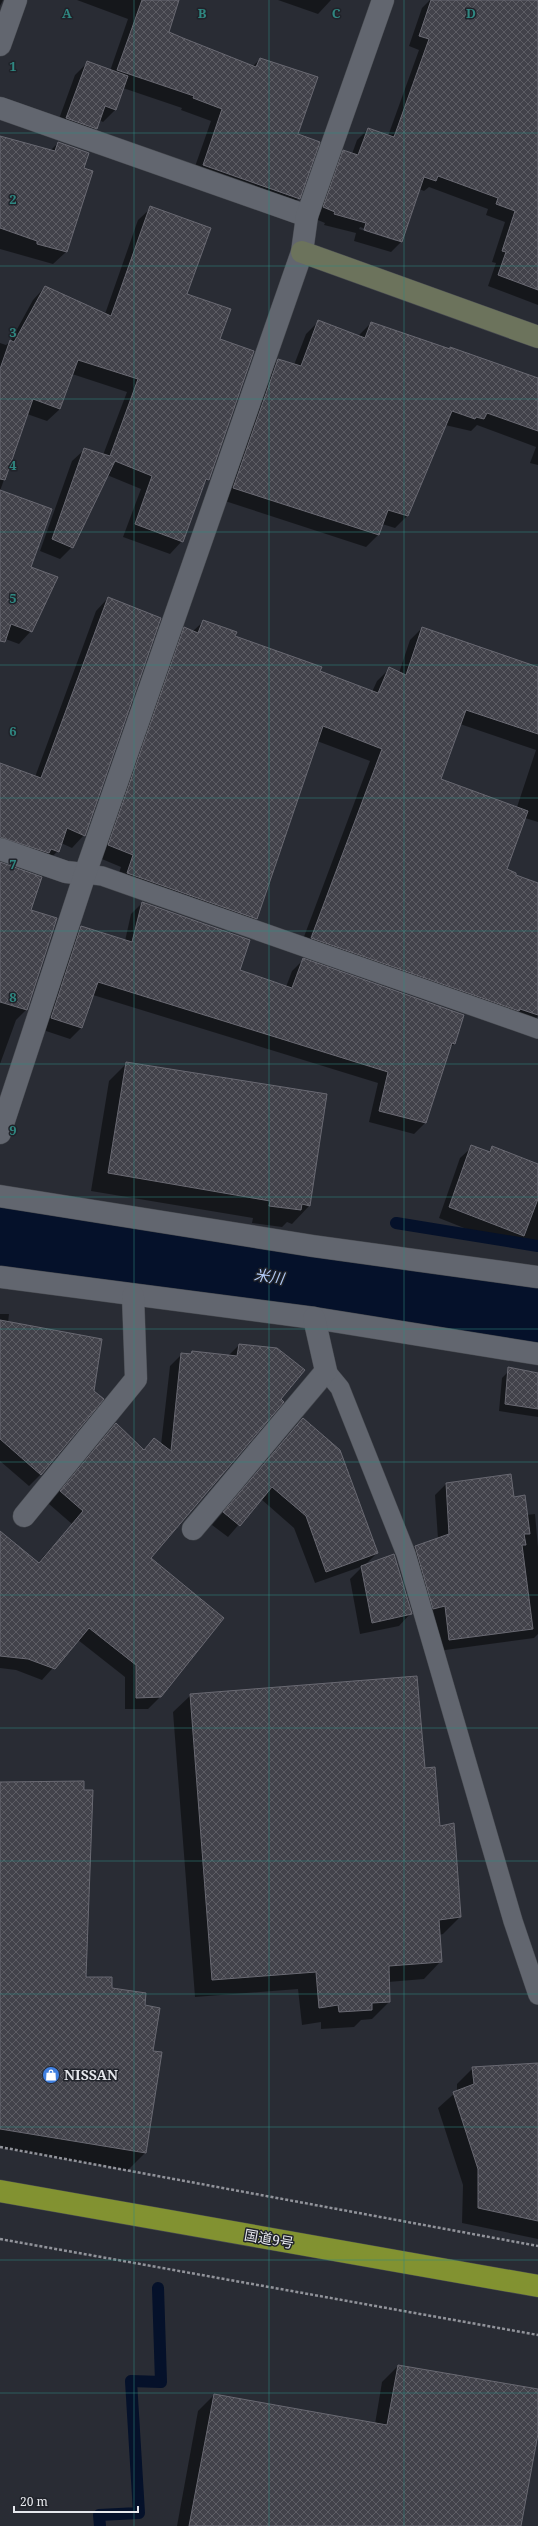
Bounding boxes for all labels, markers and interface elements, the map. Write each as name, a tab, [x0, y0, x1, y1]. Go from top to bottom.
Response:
text: A	[62, 4, 72, 22]
text: B	[198, 4, 207, 22]
text: C	[332, 4, 341, 22]
text: D	[466, 4, 476, 22]
text: 1	[9, 57, 17, 75]
text: 2	[9, 190, 17, 208]
text: 3	[9, 323, 17, 341]
text: 4	[9, 456, 17, 474]
text: 5	[9, 589, 17, 607]
text: 6	[9, 722, 17, 740]
text: 7	[9, 855, 17, 873]
text: 8	[9, 988, 17, 1006]
text: 9	[9, 1121, 17, 1139]
water label: 米川	[253, 1264, 287, 1288]
shop icon: NISSAN	[41, 2065, 61, 2085]
place label: NISSAN	[64, 2065, 118, 2084]
street label: 国道9号	[243, 2225, 295, 2252]
scale bar	[14, 2488, 138, 2514]
text: 20 m	[20, 2493, 48, 2510]

